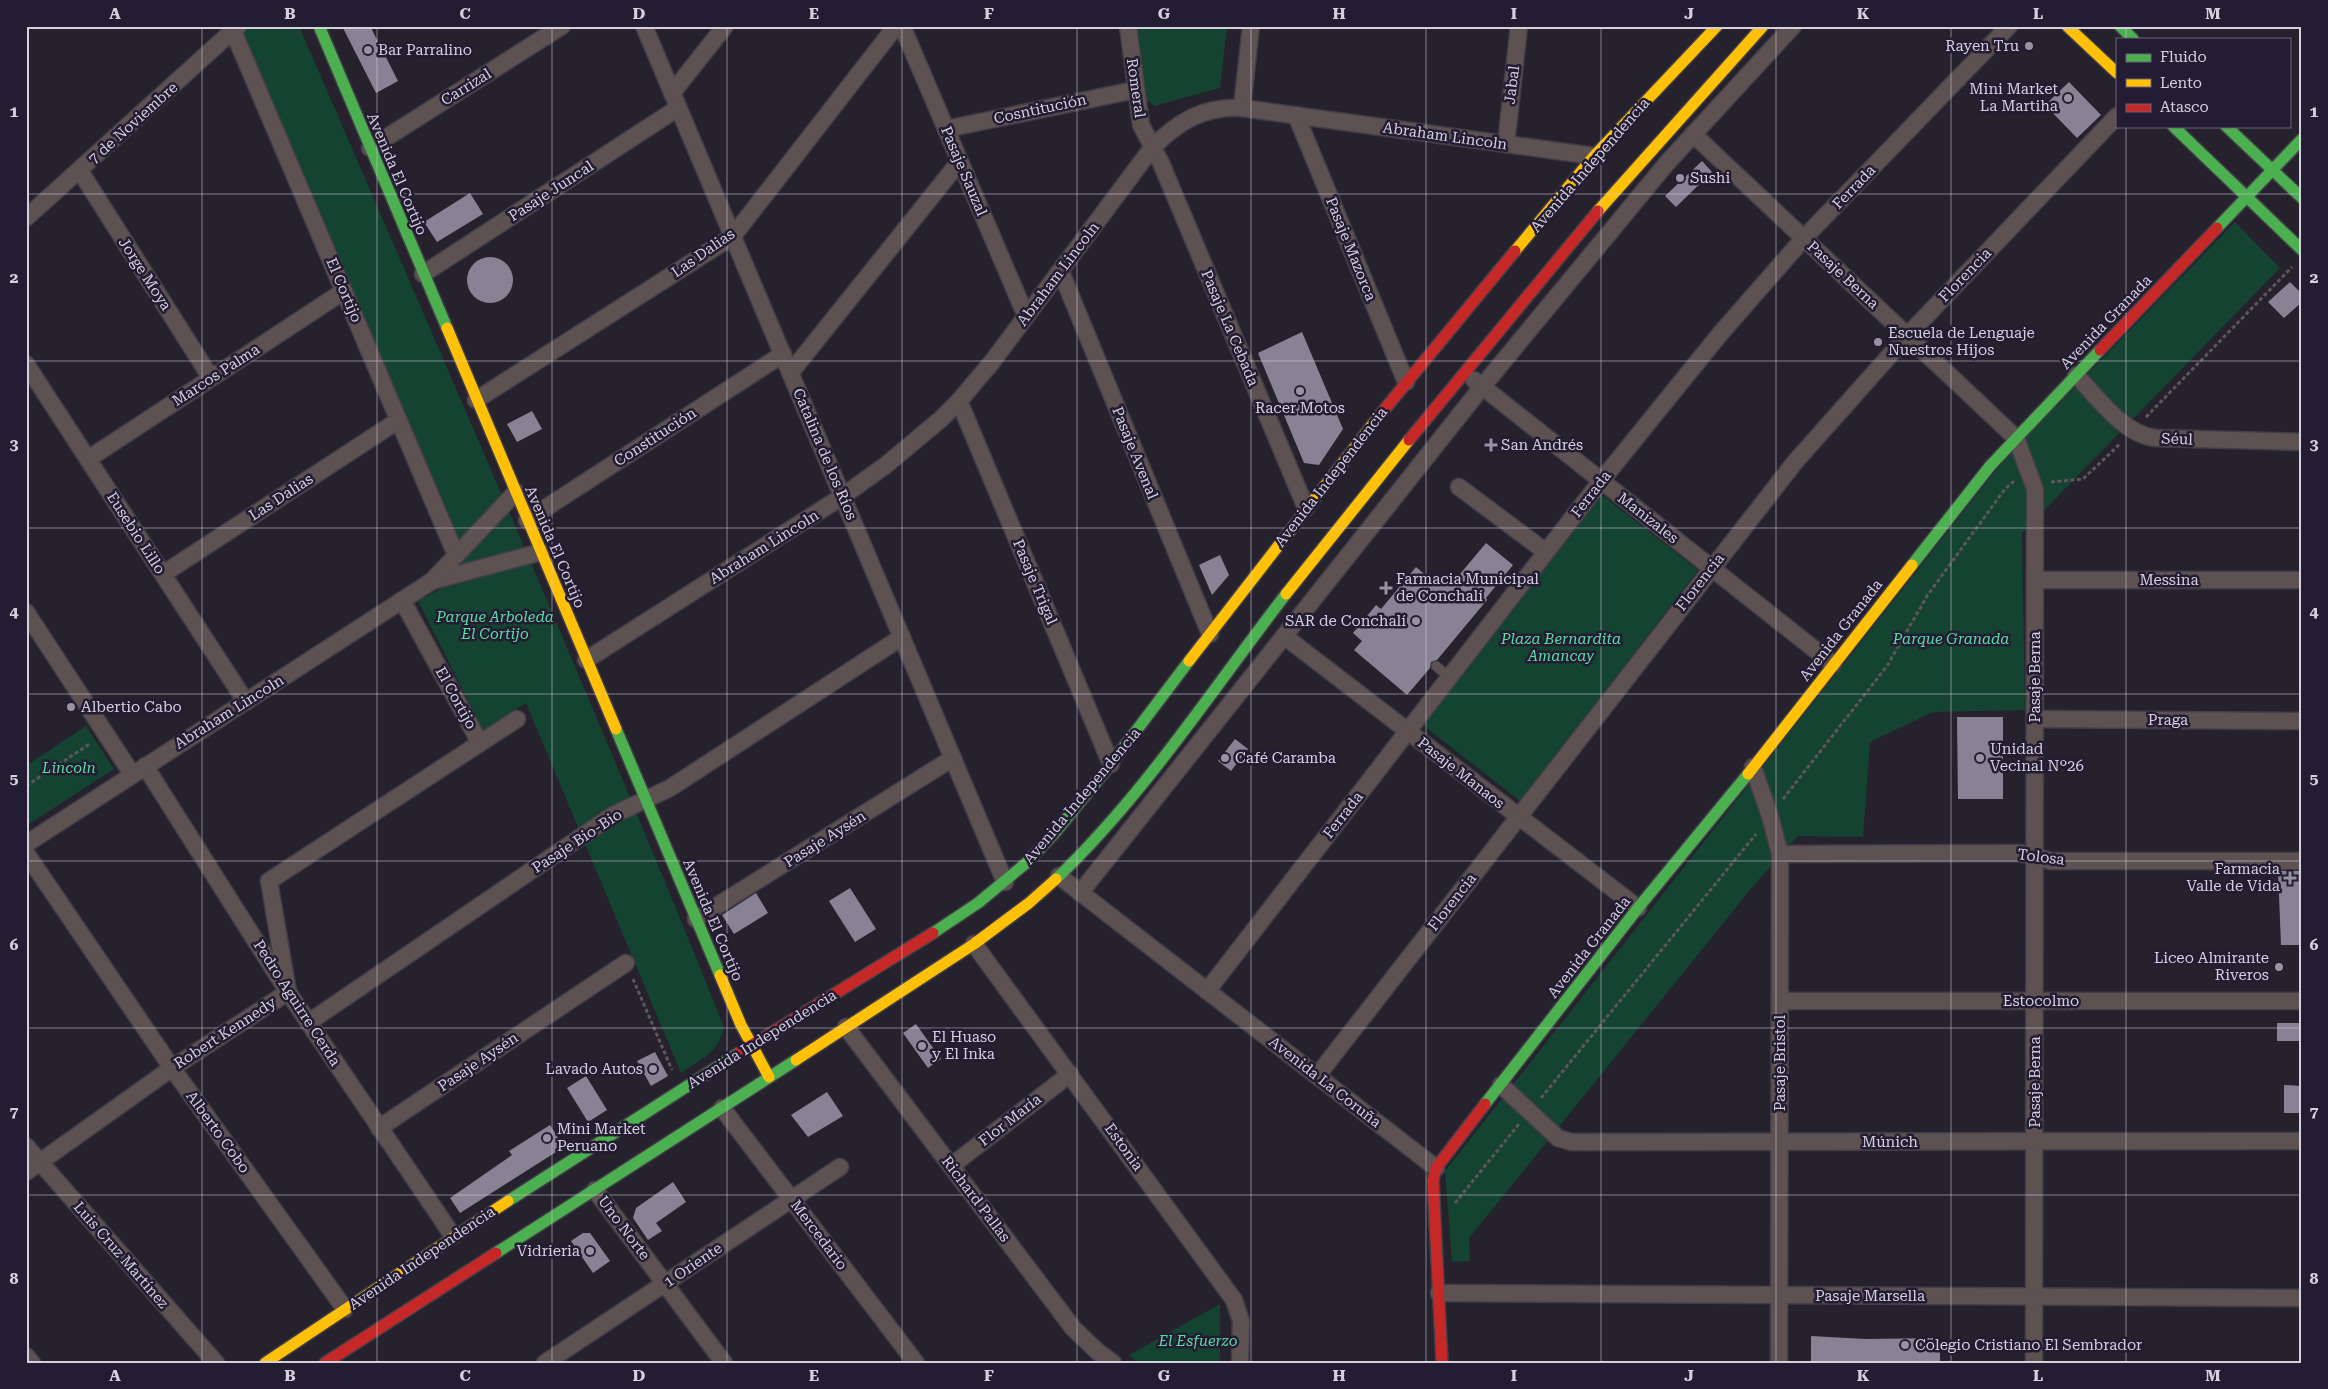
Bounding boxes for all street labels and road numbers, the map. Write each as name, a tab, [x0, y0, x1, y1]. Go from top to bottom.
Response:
street label: Romeral	[1123, 57, 1149, 119]
street label: Carrizal	[438, 64, 495, 109]
street label: Jabal	[1501, 64, 1523, 105]
street label: 7 de Noviembre	[85, 78, 181, 168]
street label: Cosntitución	[992, 90, 1088, 128]
street label: Avenida Independencia	[1527, 94, 1653, 236]
street label: Avenida El Cortijo	[363, 110, 431, 238]
street label: Abraham Lincoln	[1382, 118, 1509, 154]
street label: Pasaje Sauzal	[937, 123, 991, 219]
street label: Pasaje Juncal	[505, 157, 597, 225]
street label: Ferrada	[1829, 161, 1879, 213]
street label: Pasaje Mazorca	[1322, 195, 1380, 303]
street label: Abraham Lincoln	[1013, 218, 1103, 330]
street label: Las Dalias	[668, 225, 738, 281]
street label: Jorge Moya	[115, 234, 175, 314]
street label: Pasaje Berna	[1803, 237, 1883, 313]
street label: Florencia	[1935, 244, 1995, 306]
street label: El Cortijo	[322, 255, 366, 325]
street label: Pasaje La Cebada	[1197, 267, 1263, 389]
street label: Avenida Granada	[2056, 271, 2156, 373]
street label: Marcos Palma	[169, 340, 263, 410]
street label: Catalina de los Ríos	[789, 385, 861, 523]
street label: Constitución	[611, 404, 700, 470]
street label: Pasaje Avenal	[1108, 404, 1162, 502]
street label: Avenida Independencia	[1271, 404, 1391, 550]
street label: Séul	[2161, 429, 2194, 449]
street label: Ferrada	[1567, 467, 1615, 521]
street label: Las Dalias	[246, 470, 316, 524]
street label: Avenida El Cortijo	[521, 483, 589, 611]
street label: Eusebio Lillo	[103, 489, 169, 577]
street label: Manizales	[1614, 489, 1682, 547]
street label: Abraham Lincoln	[706, 506, 822, 588]
street label: Pasaje Trigal	[1009, 537, 1061, 628]
street label: Florencia	[1672, 550, 1728, 614]
street label: Messina	[2139, 571, 2199, 589]
street label: Avenida Granada	[1796, 576, 1886, 684]
street label: Pasaje Berna	[2026, 631, 2044, 723]
street label: El Cortijo	[432, 664, 480, 732]
street label: Abraham Lincoln	[171, 671, 287, 753]
street label: Praga	[2148, 711, 2188, 729]
street label: Avenida Independencia	[1020, 724, 1144, 868]
street label: Pasaje Manaos	[1414, 733, 1508, 813]
street label: Ferrada	[1319, 788, 1367, 842]
street label: Pasaje Bio-Bio	[529, 805, 625, 877]
street label: Pasaje Aysén	[781, 807, 869, 871]
street label: Tolosa	[2016, 845, 2066, 869]
street label: Avenida El Cortijo	[679, 856, 747, 984]
street label: Florencia	[1424, 870, 1480, 934]
street label: Avenida Granada	[1544, 893, 1634, 1001]
street label: Pedro Aguirre Cerda	[250, 937, 344, 1069]
street label: Avenida Independencia	[684, 986, 840, 1092]
street label: Estocolmo	[2003, 992, 2079, 1010]
street label: Robert Kennedy	[171, 993, 280, 1073]
street label: Pasaje Bristol	[1771, 1014, 1789, 1111]
street label: Pasaje Aysén	[435, 1028, 522, 1095]
street label: Avenida La Coruña	[1265, 1033, 1385, 1131]
street label: Pasaje Berna	[2026, 1036, 2044, 1128]
street label: Alberto Cobo	[182, 1087, 254, 1177]
street label: Flor María	[975, 1090, 1045, 1150]
street label: Estonia	[1101, 1120, 1147, 1174]
street label: Múnich	[1862, 1133, 1918, 1151]
street label: Richard Pallas	[938, 1153, 1014, 1245]
street label: Uno Norte	[594, 1192, 654, 1264]
street label: Mercedario	[787, 1196, 851, 1274]
street label: Luis Cruz Martínez	[70, 1198, 172, 1312]
street label: Avenida Independencia	[346, 1202, 498, 1314]
street label: 1 Oriente	[660, 1239, 726, 1291]
street label: Pasaje Marsella	[1815, 1287, 1925, 1305]

